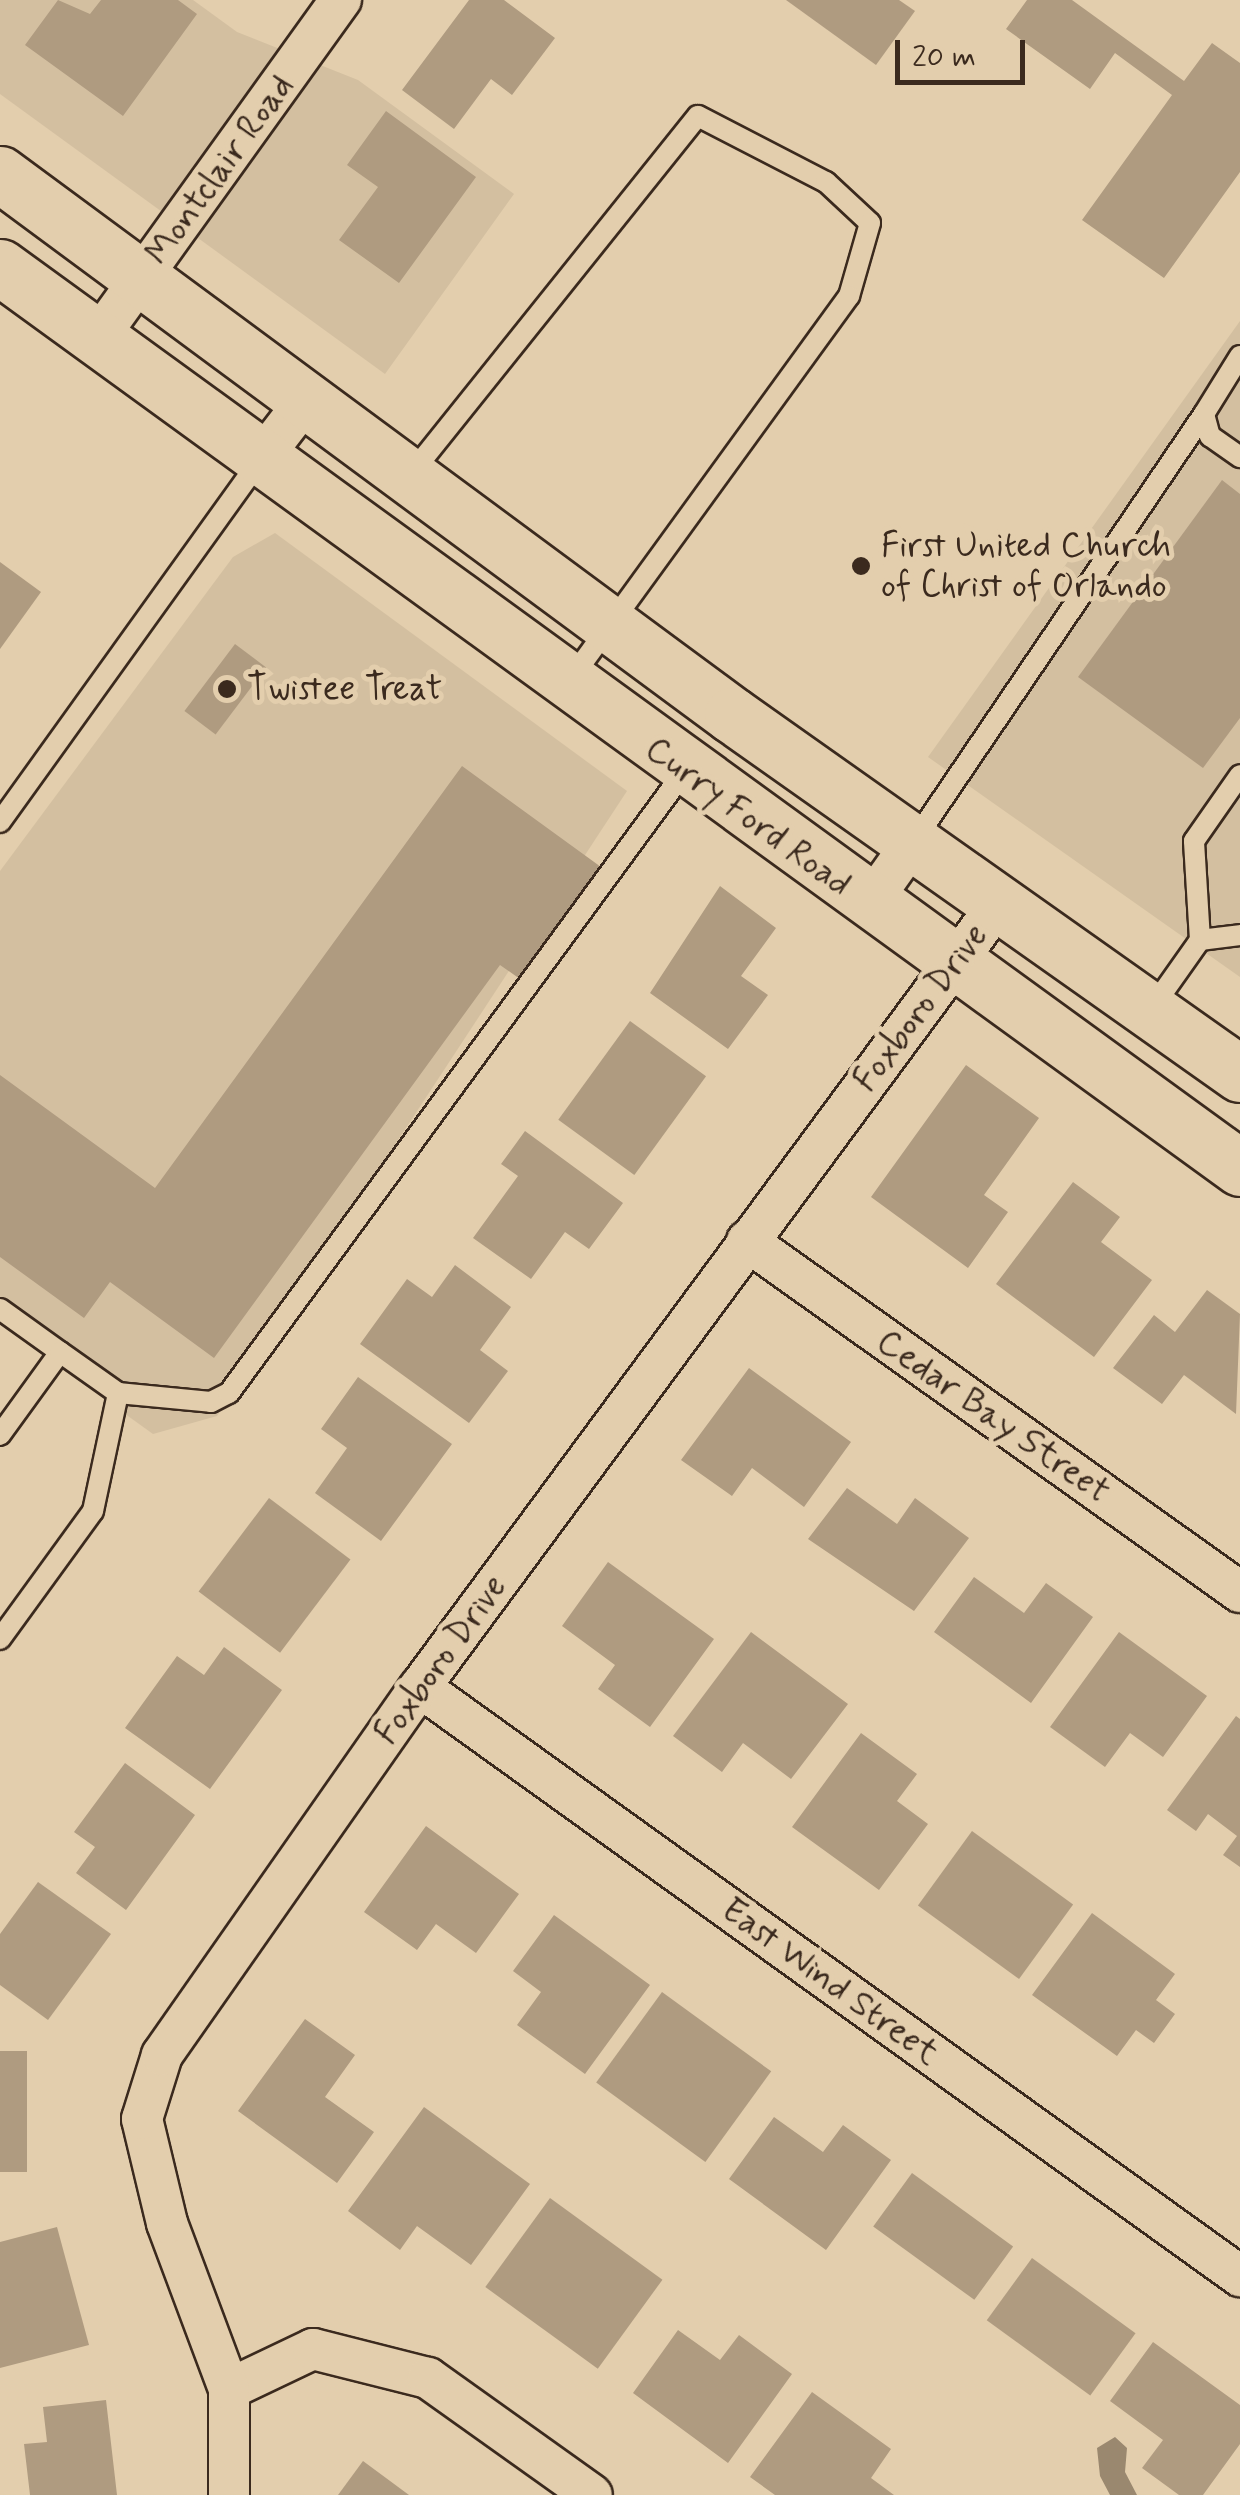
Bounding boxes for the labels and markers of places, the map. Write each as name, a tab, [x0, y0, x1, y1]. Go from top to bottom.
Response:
place label: First United Church of Christ of Orlando	[881, 525, 1182, 607]
marker: First United Church of Christ of Orlando	[850, 555, 872, 577]
place label: Twistee Treat	[247, 668, 442, 710]
marker: Twistee Treat	[216, 678, 238, 700]

